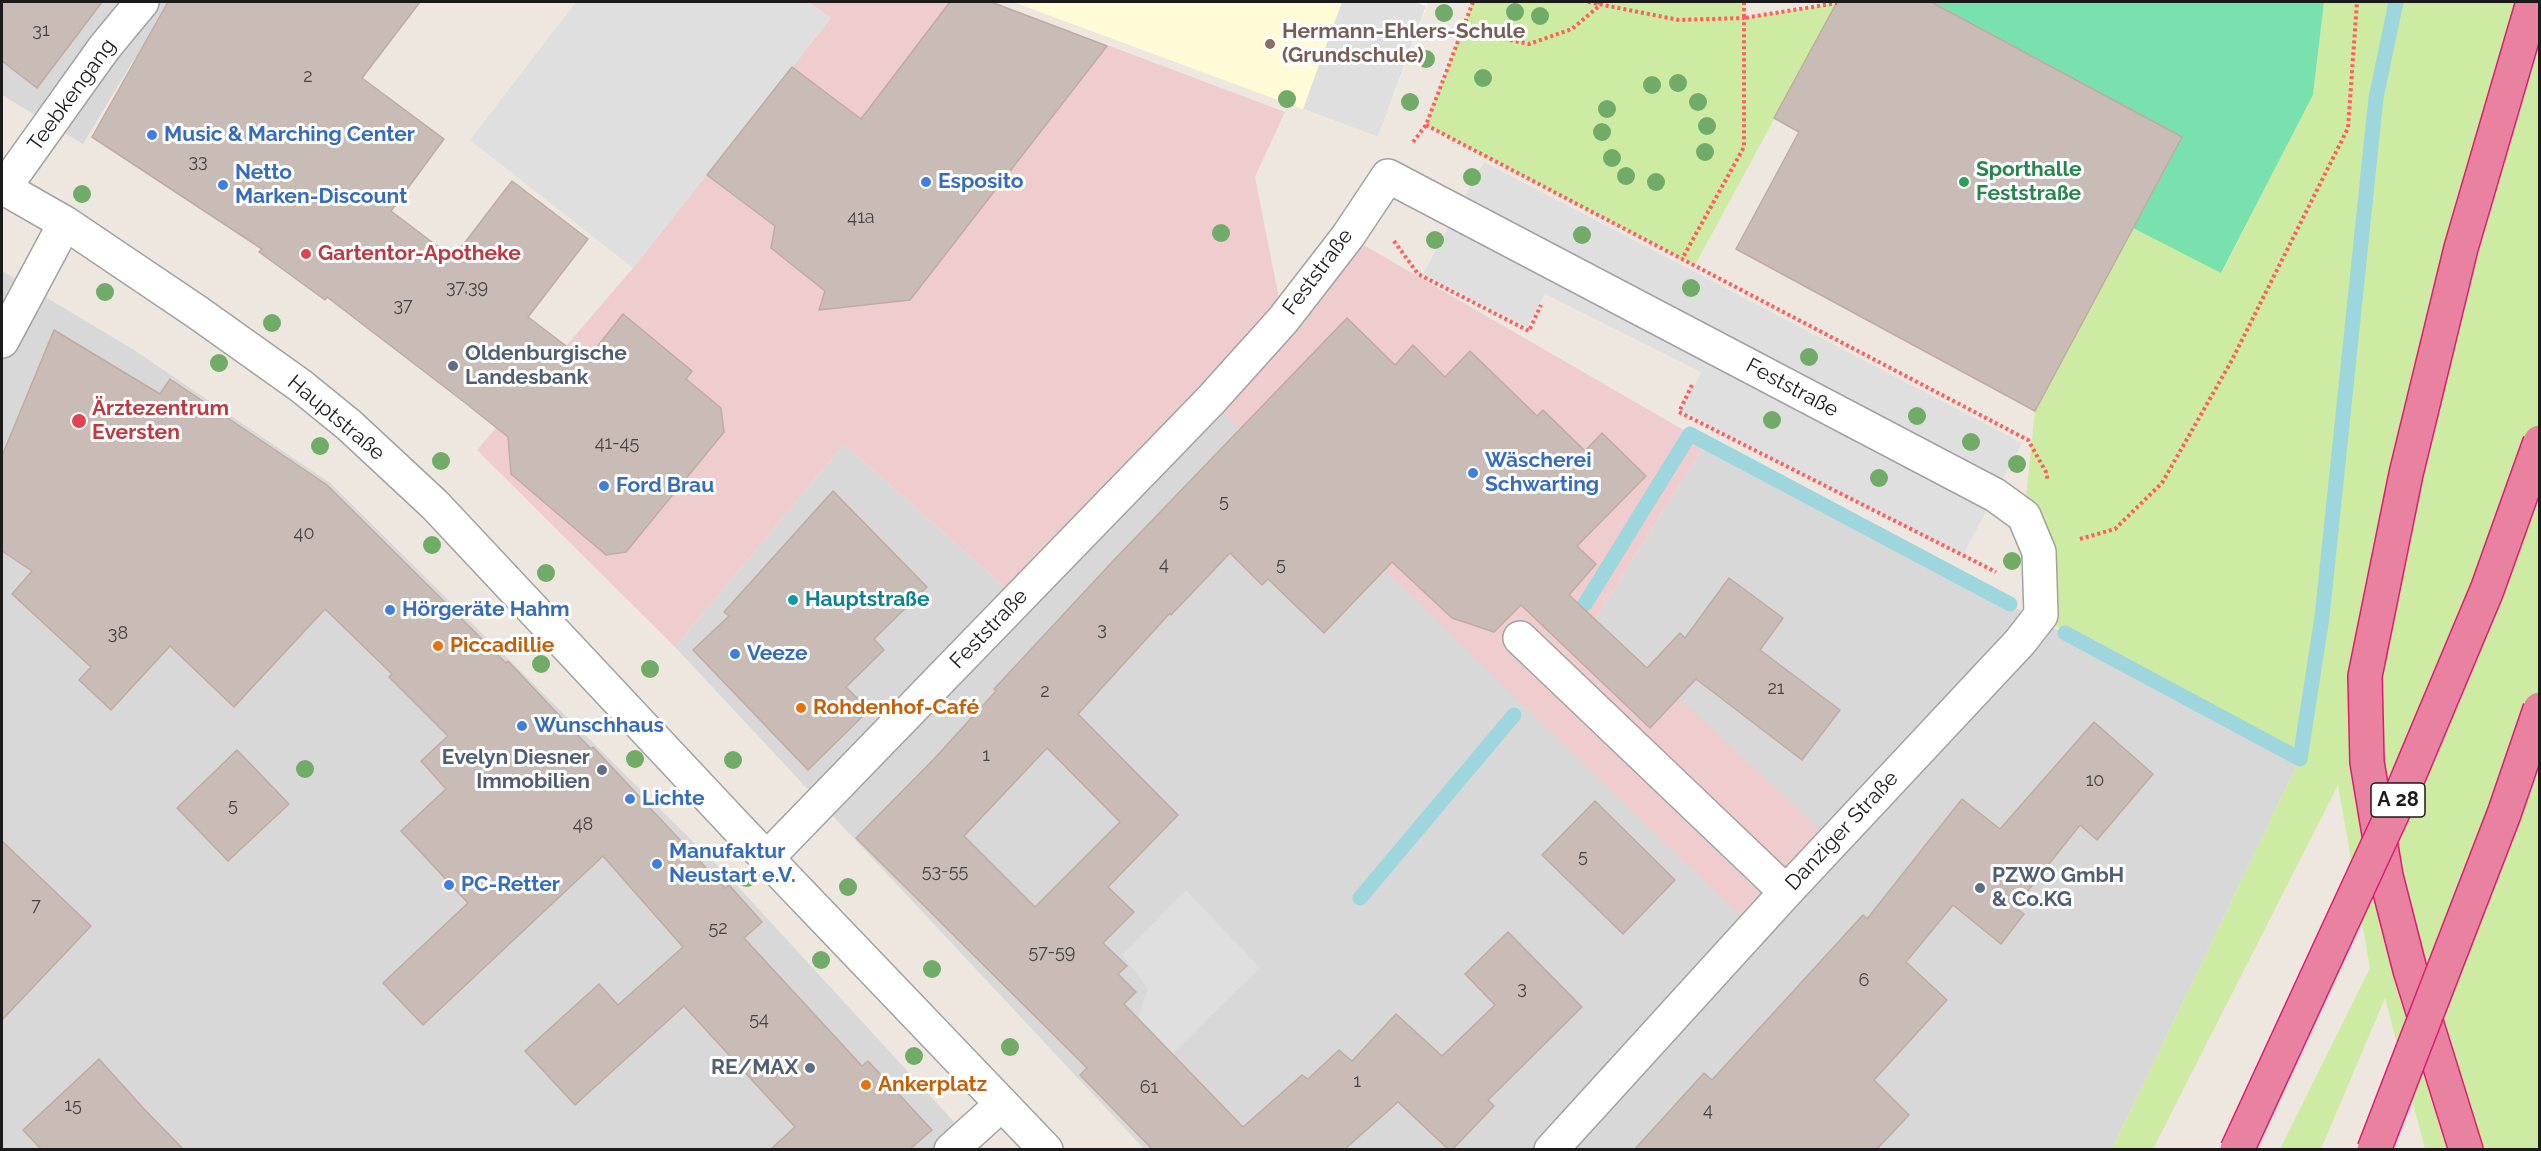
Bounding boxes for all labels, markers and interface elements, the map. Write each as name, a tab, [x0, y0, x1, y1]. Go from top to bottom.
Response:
place label: Hermann-Ehlers-Schule (Grundschule)	[1282, 19, 1525, 69]
house number: 31	[32, 20, 50, 42]
street label: Teebkengang	[23, 34, 121, 156]
marker: Hermann-Ehlers-Schule (Grundschule)	[1263, 37, 1277, 51]
house number: 2	[303, 66, 313, 88]
place label: Music & Marching Center	[164, 122, 415, 148]
marker: Music & Marching Center	[145, 128, 159, 142]
house number: 33	[188, 151, 208, 173]
place label: Sporthalle Feststraße	[1976, 157, 2082, 207]
place label: Netto Marken-Discount	[235, 160, 407, 210]
place label: Esposito	[938, 169, 1023, 195]
marker: Esposito	[919, 175, 933, 189]
marker: Sporthalle Feststraße	[1957, 175, 1971, 189]
marker: Netto Marken-Discount	[216, 178, 230, 192]
house number: 41a	[847, 207, 875, 229]
street label: Feststraße	[1278, 224, 1358, 320]
place label: Gartentor-Apotheke	[318, 241, 521, 267]
marker: Gartentor-Apotheke	[299, 247, 313, 261]
house number: 37,39	[446, 277, 488, 299]
house number: 37	[393, 295, 413, 317]
place label: Oldenburgische Landesbank	[465, 341, 627, 391]
street label: Feststraße	[1741, 353, 1843, 423]
marker: Oldenburgische Landesbank	[446, 359, 460, 373]
street label: Hauptstraße	[282, 370, 390, 466]
place label: Ärztezentrum Eversten	[92, 396, 229, 446]
marker: Ärztezentrum Eversten	[70, 412, 88, 430]
house number: 41-45	[595, 433, 639, 455]
place label: Wäscherei Schwarting	[1485, 448, 1599, 498]
marker: Wäscherei Schwarting	[1466, 466, 1480, 480]
place label: Ford Brau	[616, 473, 714, 499]
marker: Ford Brau	[597, 479, 611, 493]
house number: 5	[1219, 491, 1229, 513]
house number: 40	[294, 523, 314, 545]
house number: 4	[1159, 554, 1169, 576]
house number: 5	[1276, 554, 1286, 576]
street label: Feststraße	[945, 584, 1033, 674]
place label: Hauptstraße	[805, 587, 930, 613]
marker: Hauptstraße	[786, 593, 800, 607]
place label: Hörgeräte Hahm	[402, 597, 569, 623]
marker: Hörgeräte Hahm	[383, 603, 397, 617]
house number: 3	[1097, 619, 1107, 641]
house number: 38	[108, 623, 128, 645]
place label: Piccadillie	[450, 633, 554, 659]
marker: Piccadillie	[431, 639, 445, 653]
place label: Veeze	[747, 641, 808, 667]
marker: Veeze	[728, 647, 742, 661]
house number: 21	[1767, 678, 1785, 700]
house number: 2	[1040, 681, 1050, 703]
place label: Rohdenhof-Café	[813, 695, 979, 721]
marker: Rohdenhof-Café	[794, 701, 808, 715]
place label: Wunschhaus	[534, 713, 664, 739]
marker: Wunschhaus	[515, 719, 529, 733]
place label: Evelyn Diesner Immobilien	[442, 745, 590, 795]
house number: 1	[982, 745, 990, 767]
marker: Evelyn Diesner Immobilien	[595, 763, 609, 777]
street label: Danziger Straße	[1780, 766, 1904, 896]
house number: 10	[2086, 770, 2104, 792]
road number: A 28	[2371, 783, 2425, 817]
place label: Lichte	[642, 786, 705, 812]
marker: Lichte	[623, 792, 637, 806]
house number: 5	[228, 795, 238, 817]
house number: 48	[573, 814, 593, 836]
place label: Manufaktur Neustart e.V.	[669, 839, 796, 889]
house number: 5	[1578, 846, 1588, 868]
marker: Manufaktur Neustart e.V.	[650, 857, 664, 871]
house number: 53-55	[922, 861, 968, 883]
place label: PZWO GmbH & Co.KG	[1992, 863, 2124, 913]
place label: PC-Retter	[461, 872, 560, 898]
marker: PC-Retter	[442, 878, 456, 892]
marker: PZWO GmbH & Co.KG	[1973, 881, 1987, 895]
house number: 7	[31, 895, 41, 917]
house number: 52	[708, 918, 728, 940]
house number: 57-59	[1029, 942, 1075, 964]
house number: 6	[1859, 970, 1869, 992]
house number: 3	[1517, 978, 1527, 1000]
house number: 54	[749, 1009, 769, 1031]
place label: RE/MAX	[711, 1055, 798, 1081]
marker: RE/MAX	[803, 1061, 817, 1075]
house number: 1	[1353, 1071, 1361, 1093]
place label: Ankerplatz	[878, 1072, 987, 1098]
house number: 61	[1140, 1077, 1158, 1099]
marker: Ankerplatz	[859, 1078, 873, 1092]
house number: 15	[64, 1095, 82, 1117]
house number: 4	[1703, 1100, 1713, 1122]

